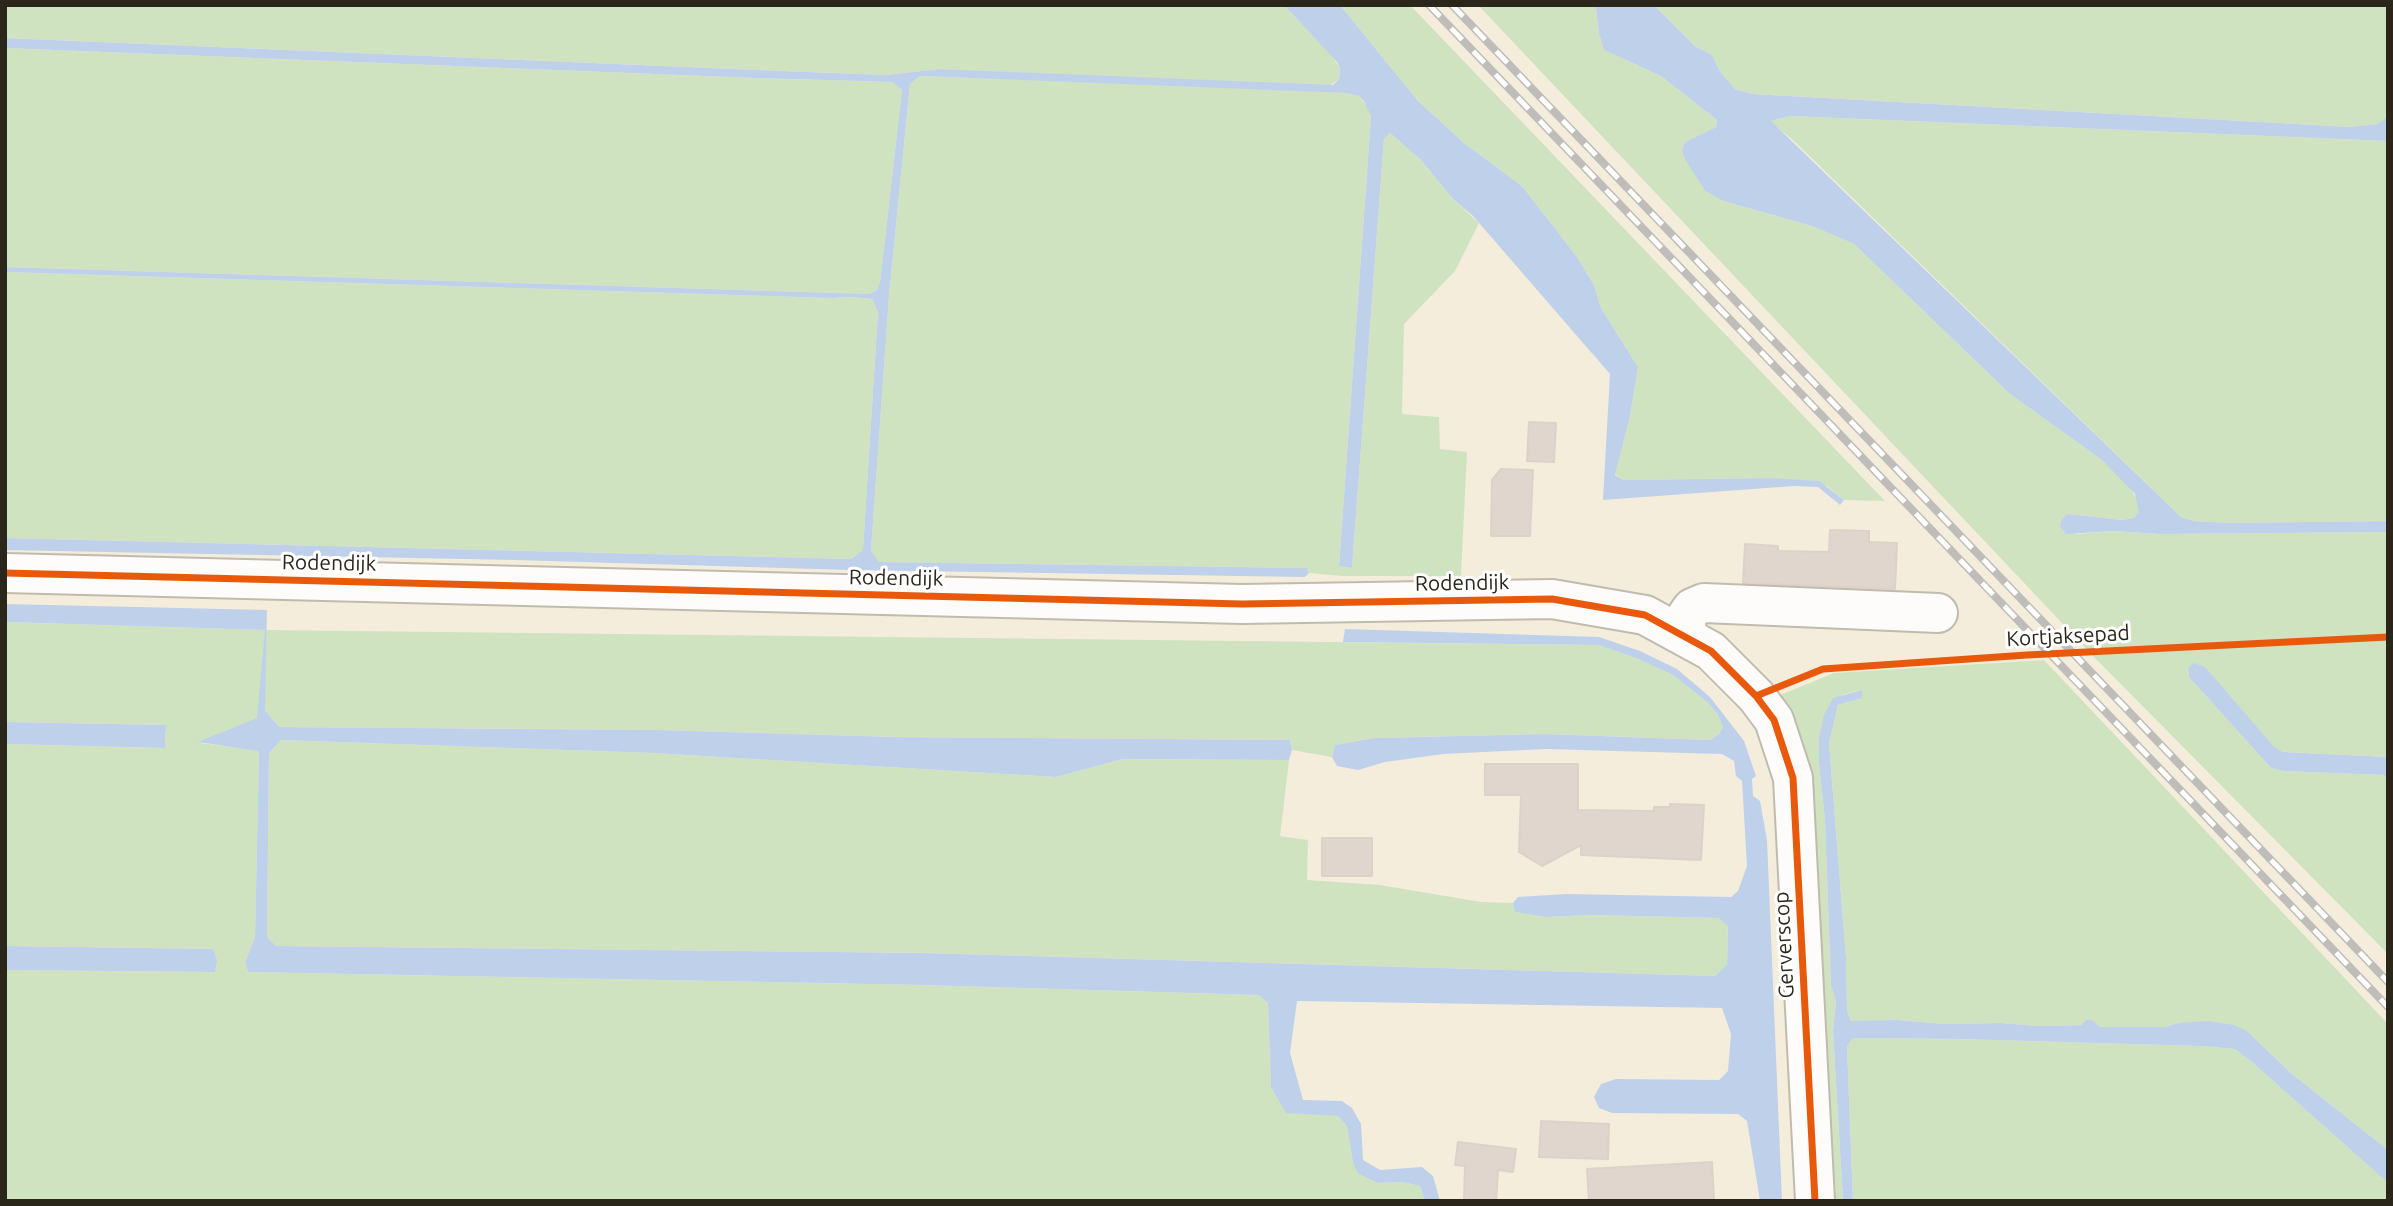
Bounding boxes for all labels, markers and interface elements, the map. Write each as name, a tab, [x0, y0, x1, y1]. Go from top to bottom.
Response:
street label: Rodendijk	[282, 550, 376, 576]
street label: Rodendijk	[849, 565, 943, 591]
street label: Rodendijk	[1415, 570, 1509, 596]
street label: Kortjaksepad	[2006, 620, 2130, 652]
street label: Gerverscop	[1769, 891, 1799, 999]

